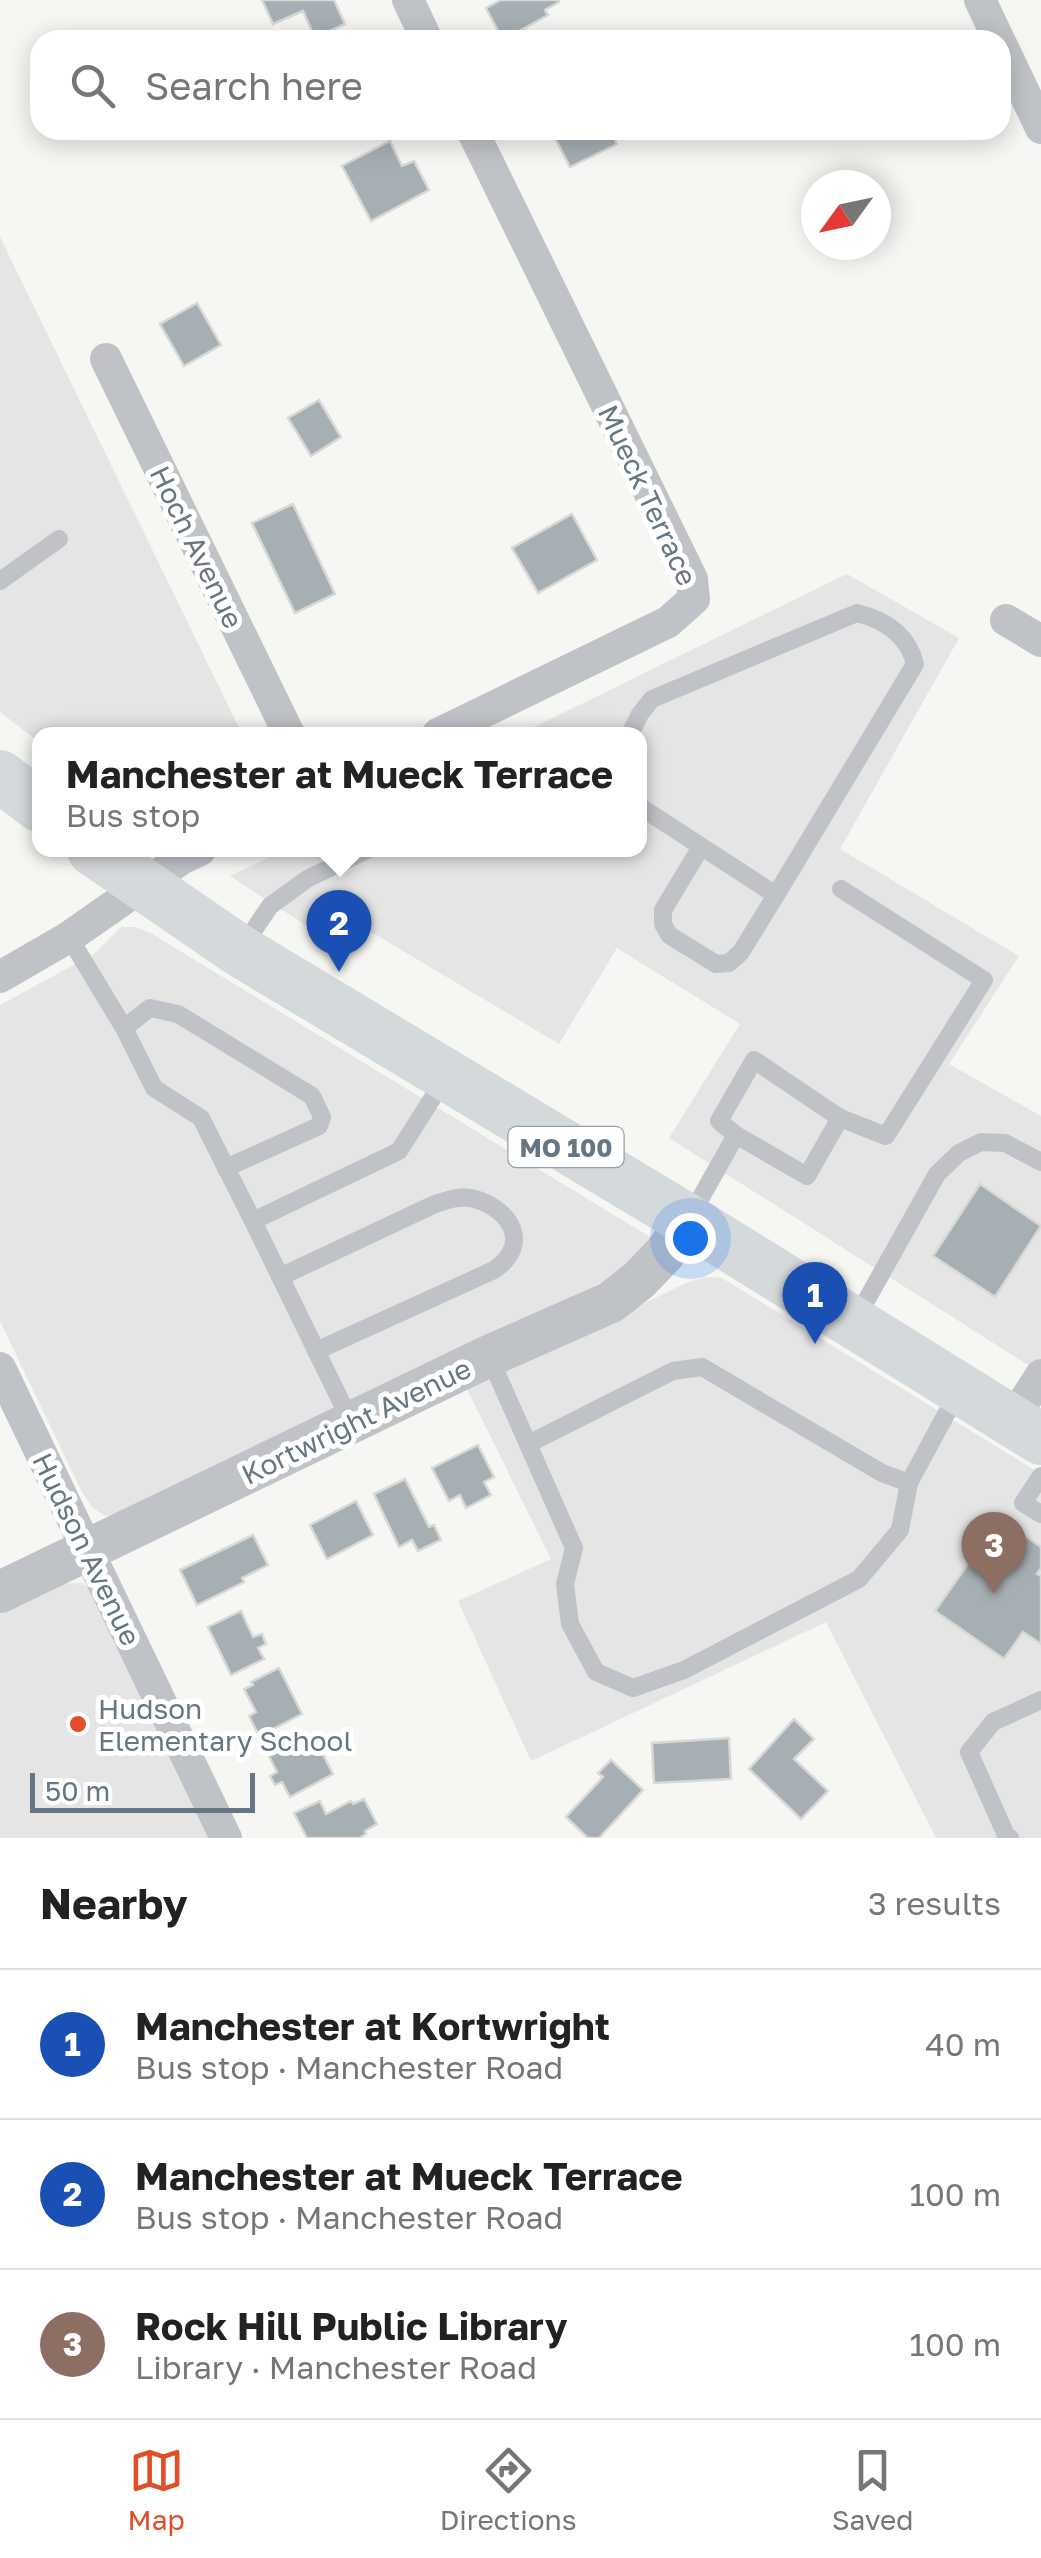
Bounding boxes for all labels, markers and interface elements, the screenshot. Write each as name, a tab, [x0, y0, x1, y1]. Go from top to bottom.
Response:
search box	[30, 30, 1011, 140]
icon: search	[65, 58, 120, 113]
text: Search here	[145, 63, 363, 108]
north arrow	[801, 170, 891, 260]
street label: Mueck Terrace	[592, 400, 704, 590]
street label: Hoch Avenue	[144, 460, 250, 634]
popup	[32, 727, 647, 857]
text: Manchester at Mueck Terrace	[66, 751, 613, 796]
text: Bus stop	[66, 796, 200, 834]
pin: 2	[306, 890, 372, 972]
road number: MO 100	[508, 1127, 624, 1167]
your location	[665, 1213, 716, 1264]
pin: 1	[782, 1262, 848, 1344]
street label: Kortwright Avenue	[236, 1351, 476, 1491]
street label: Hudson Avenue	[26, 1447, 148, 1651]
pin: 3	[962, 1512, 1026, 1594]
place label: Hudson Elementary School	[98, 1692, 352, 1757]
marker: Hudson Elementary School	[67, 1713, 89, 1735]
scale bar	[30, 1768, 255, 1812]
text: 50 m	[45, 1774, 110, 1807]
text: Nearby	[40, 1878, 188, 1928]
text: 3 results	[868, 1884, 1001, 1922]
text: Manchester at Kortwright	[135, 2003, 610, 2048]
text: 1	[64, 2025, 81, 2063]
text: 40 m	[925, 2025, 1001, 2063]
text: Bus stop · Manchester Road	[135, 2048, 563, 2086]
text: Manchester at Mueck Terrace	[135, 2153, 683, 2198]
text: 2	[63, 2175, 82, 2213]
text: 100 m	[909, 2175, 1001, 2213]
text: Bus stop · Manchester Road	[135, 2198, 563, 2236]
text: Rock Hill Public Library	[135, 2303, 568, 2348]
text: 3	[63, 2325, 82, 2363]
text: 100 m	[909, 2325, 1001, 2363]
text: Library · Manchester Road	[135, 2348, 537, 2386]
tab: Map	[128, 2443, 185, 2536]
tab: Directions	[440, 2443, 577, 2536]
tab: Saved	[832, 2443, 913, 2536]

